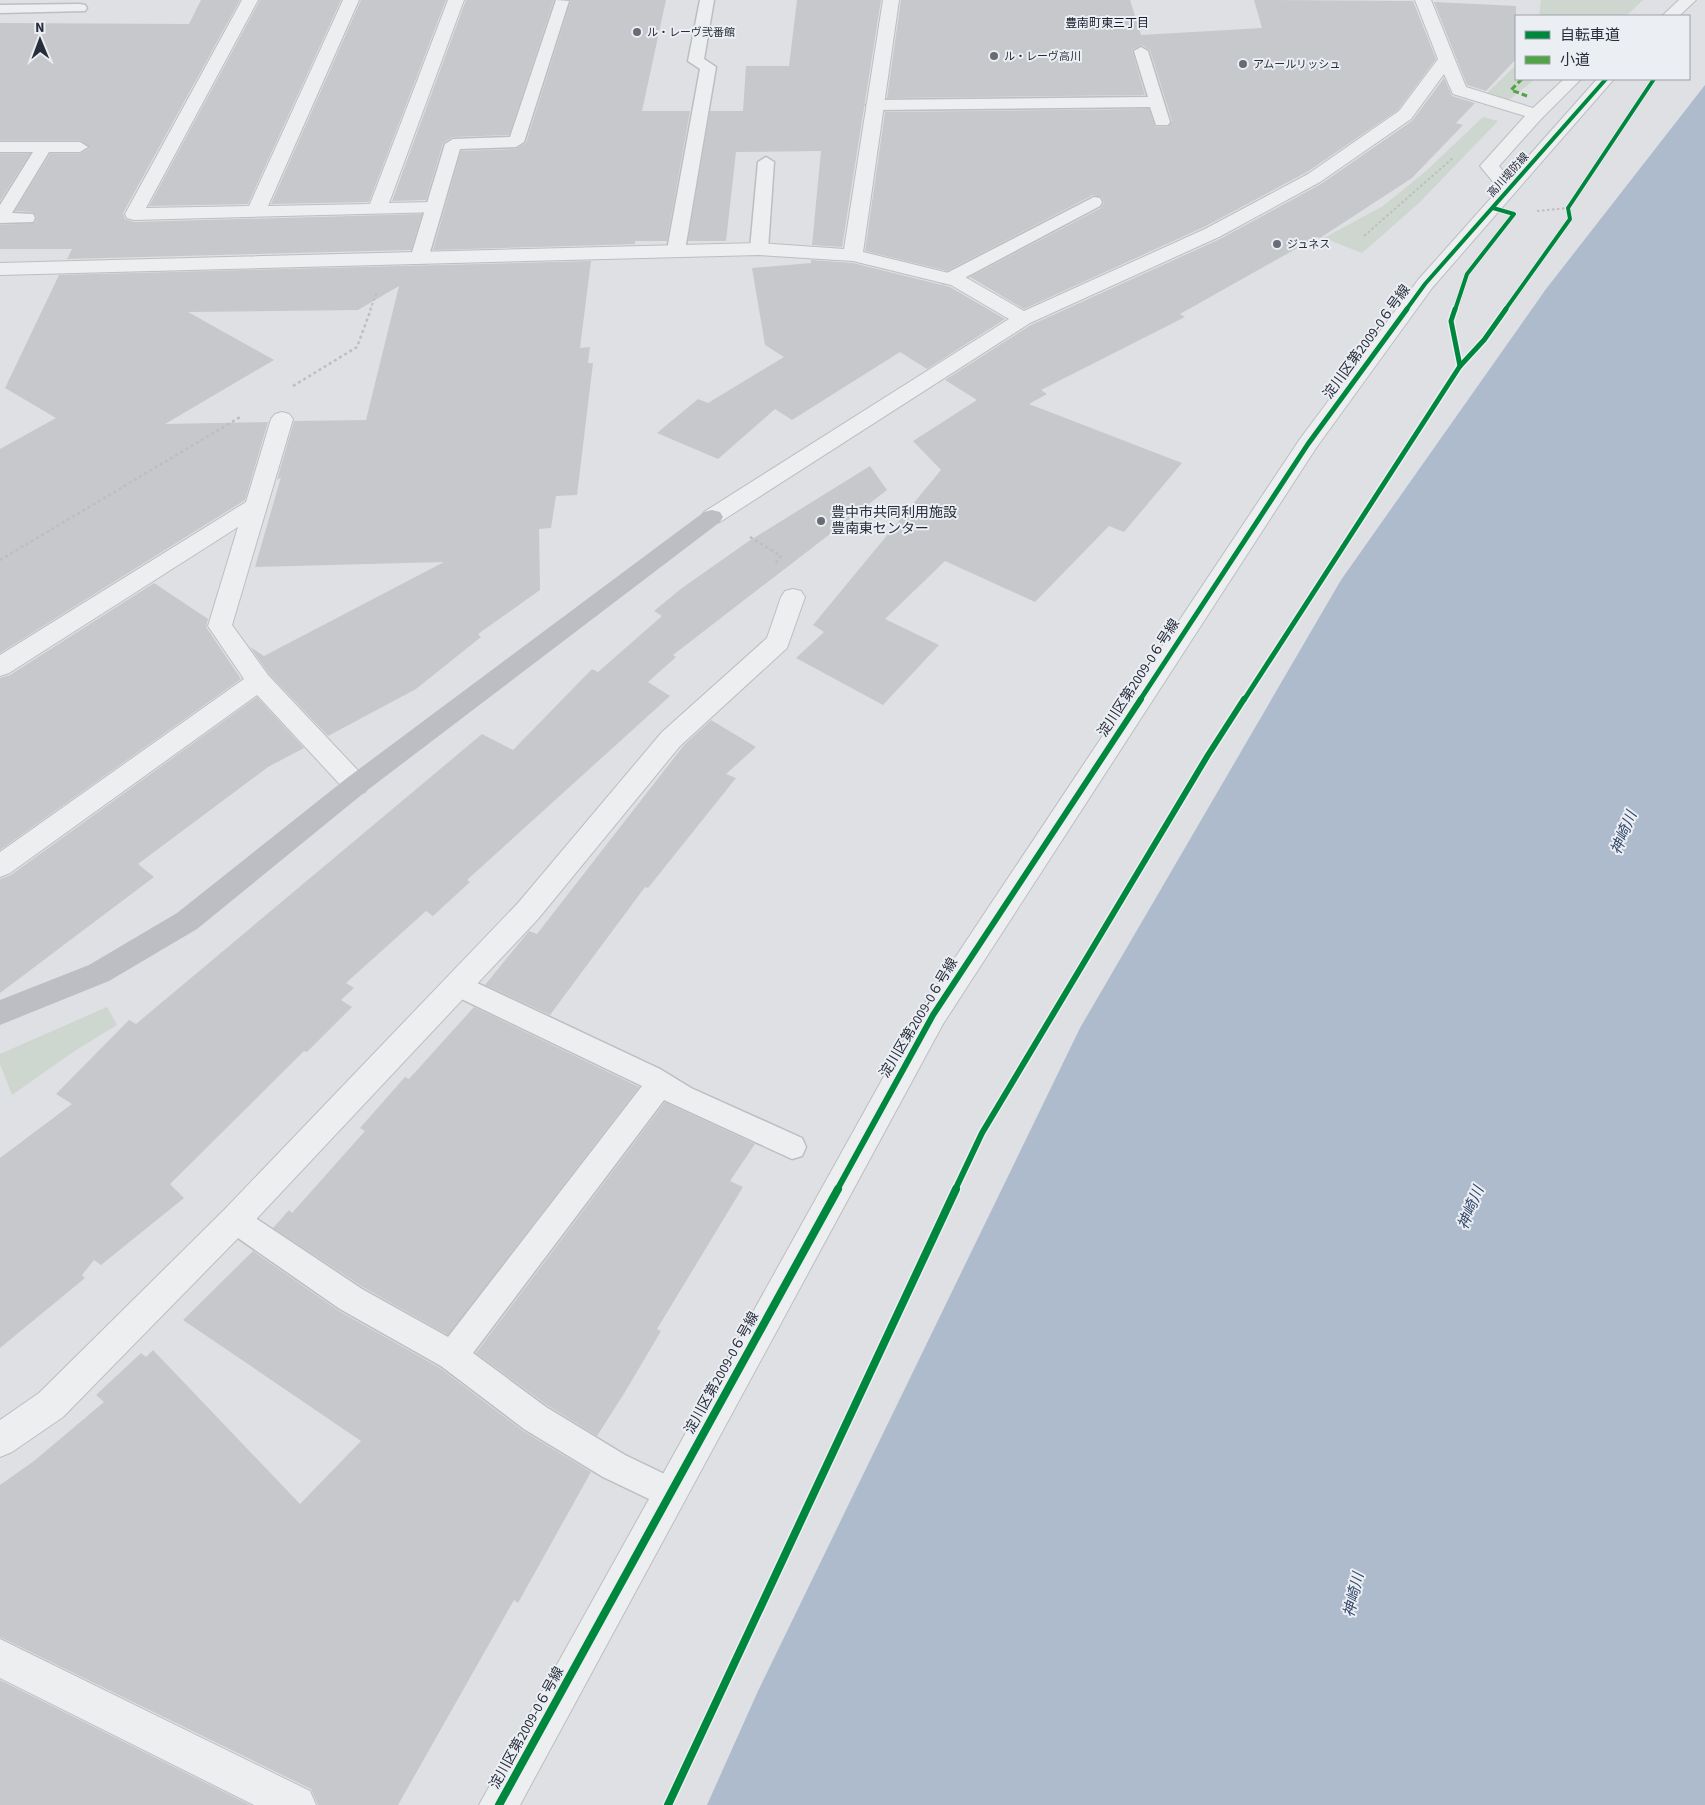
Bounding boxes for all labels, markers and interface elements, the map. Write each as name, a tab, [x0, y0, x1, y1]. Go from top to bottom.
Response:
north arrow	[15, 15, 65, 65]
district label: 豊南町東三丁目	[1065, 15, 1149, 32]
legend	[1515, 15, 1690, 80]
text: N	[35, 18, 45, 38]
place label: ル・レーヴ弐番館	[647, 25, 735, 40]
text: 自転車道	[1560, 25, 1620, 46]
marker: ル・レーヴ弐番館	[631, 26, 643, 38]
place label: ル・レーヴ高川	[1004, 49, 1081, 64]
marker: ル・レーヴ高川	[988, 50, 1000, 62]
text: 小道	[1560, 50, 1590, 71]
place label: アムールリッシュ	[1253, 57, 1340, 72]
marker: アムールリッシュ	[1237, 58, 1249, 70]
street label: 高川堤防線	[1484, 150, 1532, 200]
place label: ジュネス	[1287, 237, 1330, 252]
marker: ジュネス	[1271, 238, 1283, 250]
street label: 淀川区第2009-0６号線	[1319, 281, 1415, 403]
place label: 豊中市共同利用施設 豊南東センター	[831, 503, 957, 539]
marker: 豊中市共同利用施設 豊南東センター	[815, 515, 827, 527]
street label: 淀川区第2009-0６号線	[1093, 615, 1185, 741]
water label: 神崎川	[1606, 806, 1643, 858]
street label: 淀川区第2009-0６号線	[875, 954, 963, 1082]
water label: 神崎川	[1453, 1181, 1490, 1233]
street label: 淀川区第2009-0６号線	[680, 1308, 764, 1438]
water label: 神崎川	[1339, 1569, 1370, 1619]
street label: 淀川区第2009-0６号線	[485, 1663, 569, 1793]

